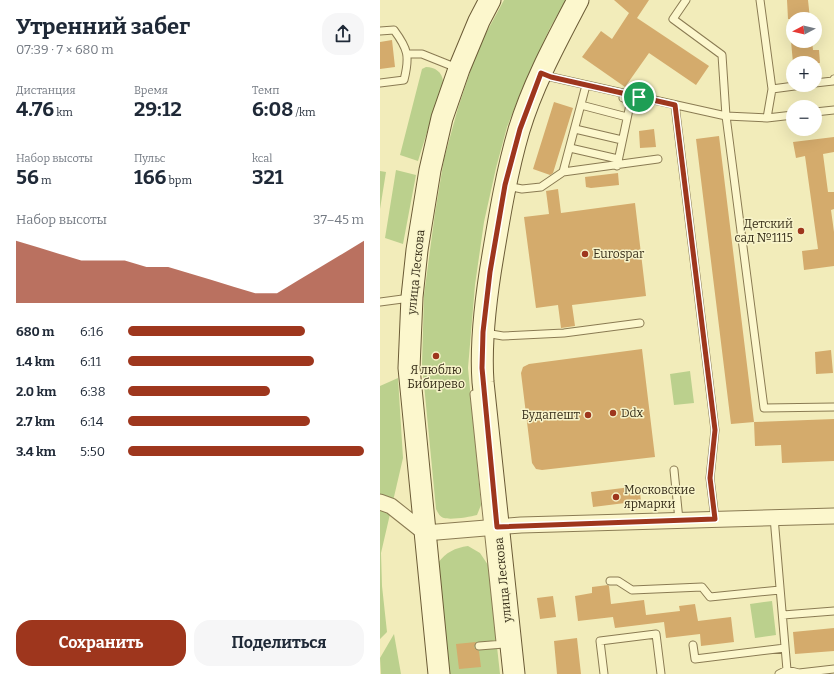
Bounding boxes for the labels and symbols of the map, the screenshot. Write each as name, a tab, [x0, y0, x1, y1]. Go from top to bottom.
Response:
north arrow	[786, 12, 822, 48]
pin	[622, 80, 656, 114]
place label: Детский сад №1115	[735, 217, 793, 245]
marker: Детский сад №1115	[796, 226, 806, 236]
street label: улица Лескова	[404, 228, 427, 316]
place label: Eurospar	[593, 247, 645, 261]
marker: Eurospar	[580, 249, 590, 259]
marker: Я люблю Бибирево	[431, 351, 441, 361]
place label: Я люблю Бибирево	[407, 363, 465, 391]
place label: Ddx	[621, 406, 643, 420]
place label: Будапешт	[521, 408, 580, 422]
marker: Ddx	[608, 408, 618, 418]
marker: Будапешт	[583, 410, 593, 420]
place label: Московские ярмарки	[624, 483, 695, 511]
marker: Московские ярмарки	[611, 492, 621, 502]
street label: улица Лескова	[492, 536, 515, 624]

